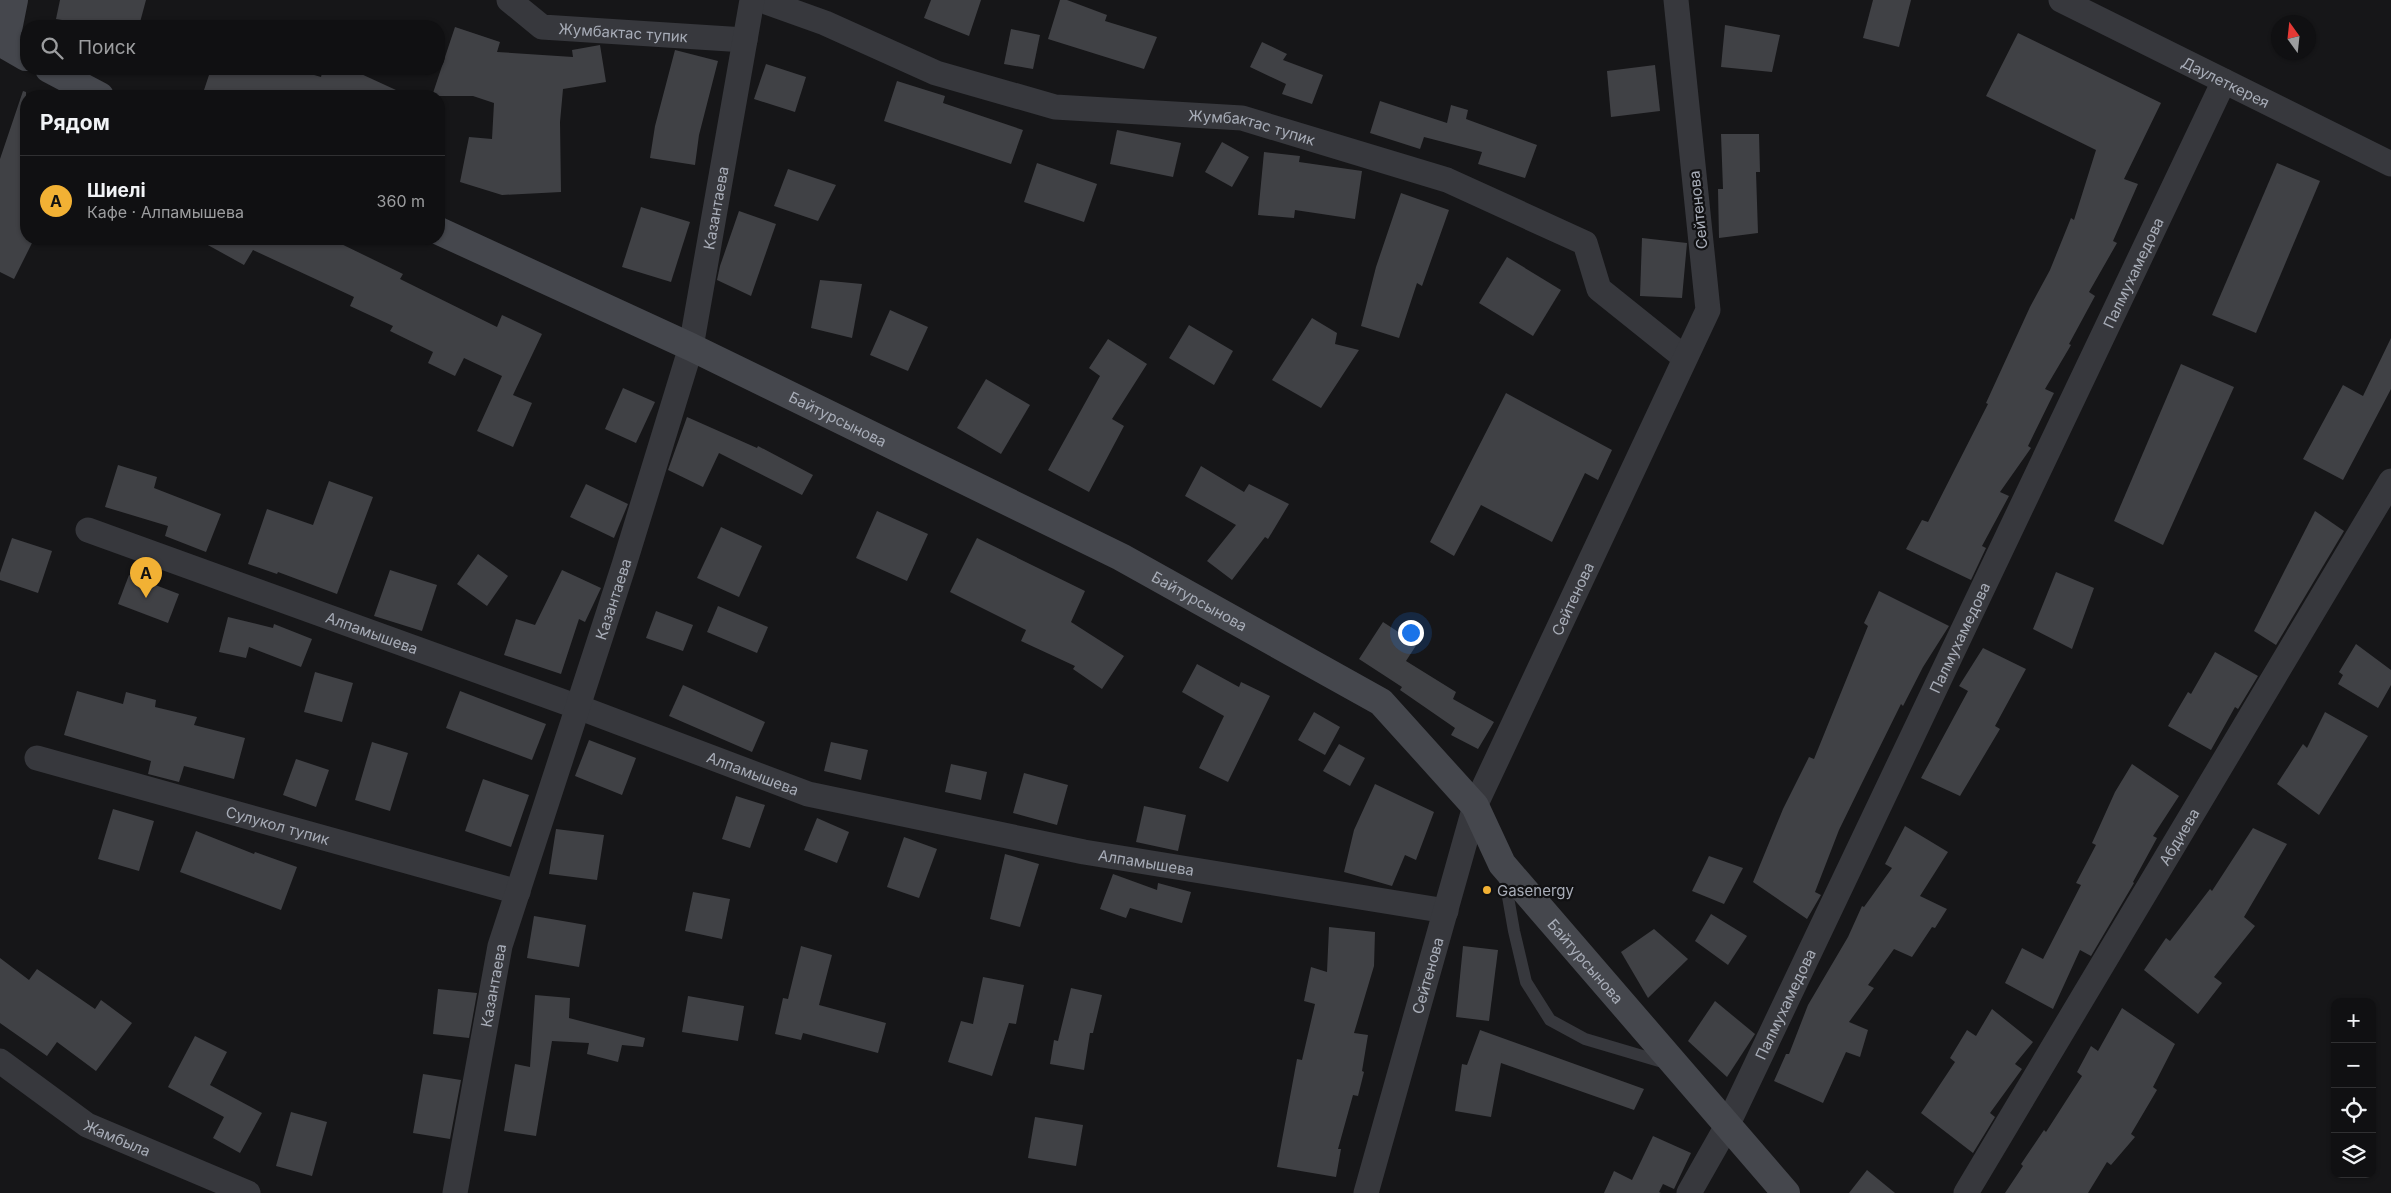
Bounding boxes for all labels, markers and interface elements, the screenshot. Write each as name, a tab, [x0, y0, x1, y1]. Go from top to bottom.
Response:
north arrow	[2271, 15, 2316, 60]
street label: Жумбактас тупик	[558, 19, 688, 46]
search box	[20, 20, 445, 75]
icon: search	[38, 34, 66, 62]
text: Поиск	[78, 36, 136, 59]
street label: Даулеткерея	[2179, 52, 2273, 112]
street label: Жумбактас тупик	[1188, 105, 1317, 149]
text: Рядом	[40, 110, 110, 135]
street label: Казантаева	[699, 165, 732, 251]
street label: Сейтенова	[1684, 170, 1712, 250]
text: Шиелі	[87, 179, 146, 202]
text: A	[50, 191, 62, 211]
text: 360 m	[377, 191, 425, 211]
text: Кафе · Алпамышева	[87, 202, 244, 222]
street label: Палмухамедова	[2098, 214, 2167, 331]
street label: Байтурсынова	[786, 387, 890, 451]
street label: Казантаева	[591, 556, 635, 642]
pin: A	[130, 557, 162, 598]
street label: Сейтенова	[1547, 559, 1598, 639]
street label: Байтурсынова	[1149, 567, 1251, 635]
street label: Палмухамедова	[1925, 579, 1994, 696]
street label: Алпамышева	[323, 607, 421, 658]
your location	[1398, 620, 1424, 646]
street label: Алпамышева	[704, 747, 802, 799]
street label: Сулукол тупик	[224, 802, 332, 849]
street label: Абдиева	[2154, 805, 2203, 869]
street label: Алпамышева	[1097, 845, 1196, 879]
place label: Gasenergy	[1497, 881, 1574, 900]
marker: Gasenergy	[1481, 884, 1493, 896]
street label: Байтурсынова	[1544, 915, 1628, 1007]
street label: Сейтенова	[1407, 935, 1447, 1016]
street label: Казантаева	[476, 942, 510, 1029]
street label: Палмухамедова	[1751, 946, 1819, 1063]
map controls	[2331, 998, 2376, 1178]
button: +	[2331, 998, 2376, 1043]
button: −	[2331, 1043, 2376, 1088]
button: locate	[2331, 1088, 2376, 1133]
street label: Жамбыла	[81, 1115, 154, 1160]
button: layers	[2331, 1133, 2376, 1178]

